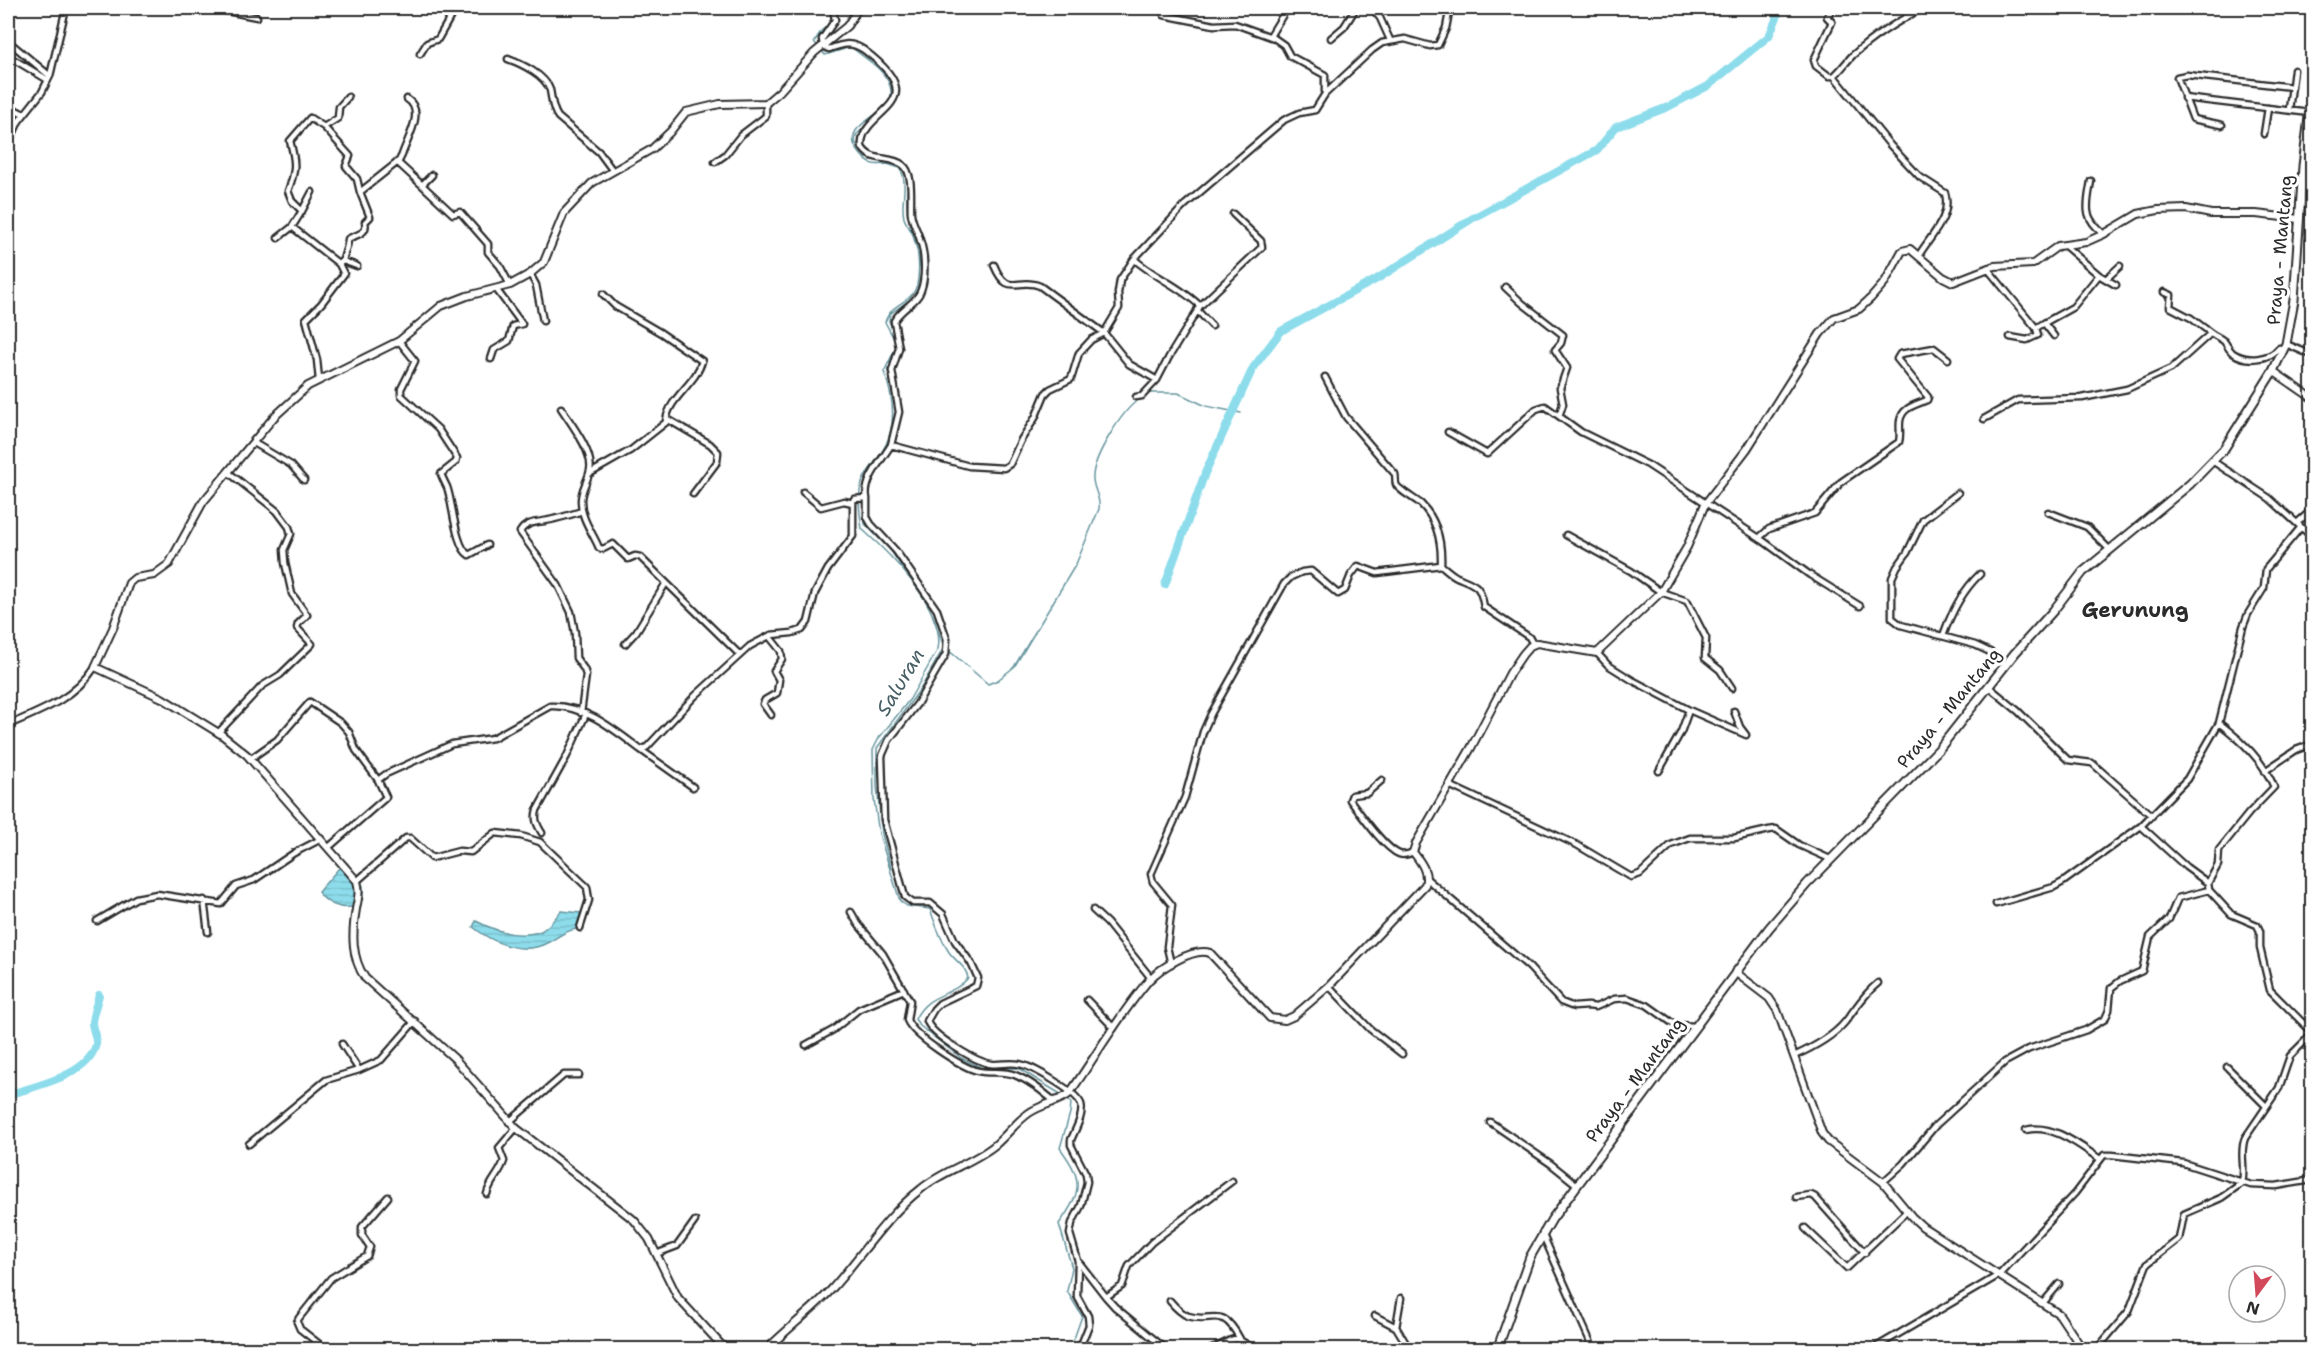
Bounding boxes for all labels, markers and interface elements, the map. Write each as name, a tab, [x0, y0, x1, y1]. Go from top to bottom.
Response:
street label: Praya - Mantang	[2261, 174, 2299, 326]
district label: Gerunung	[2081, 596, 2189, 624]
street label: Praya - Mantang	[1891, 643, 2007, 773]
water label: Saluran	[870, 644, 930, 720]
street label: Praya - Mantang	[1580, 1013, 1690, 1147]
north arrow	[2227, 1264, 2287, 1324]
text: N	[2244, 1296, 2262, 1320]

